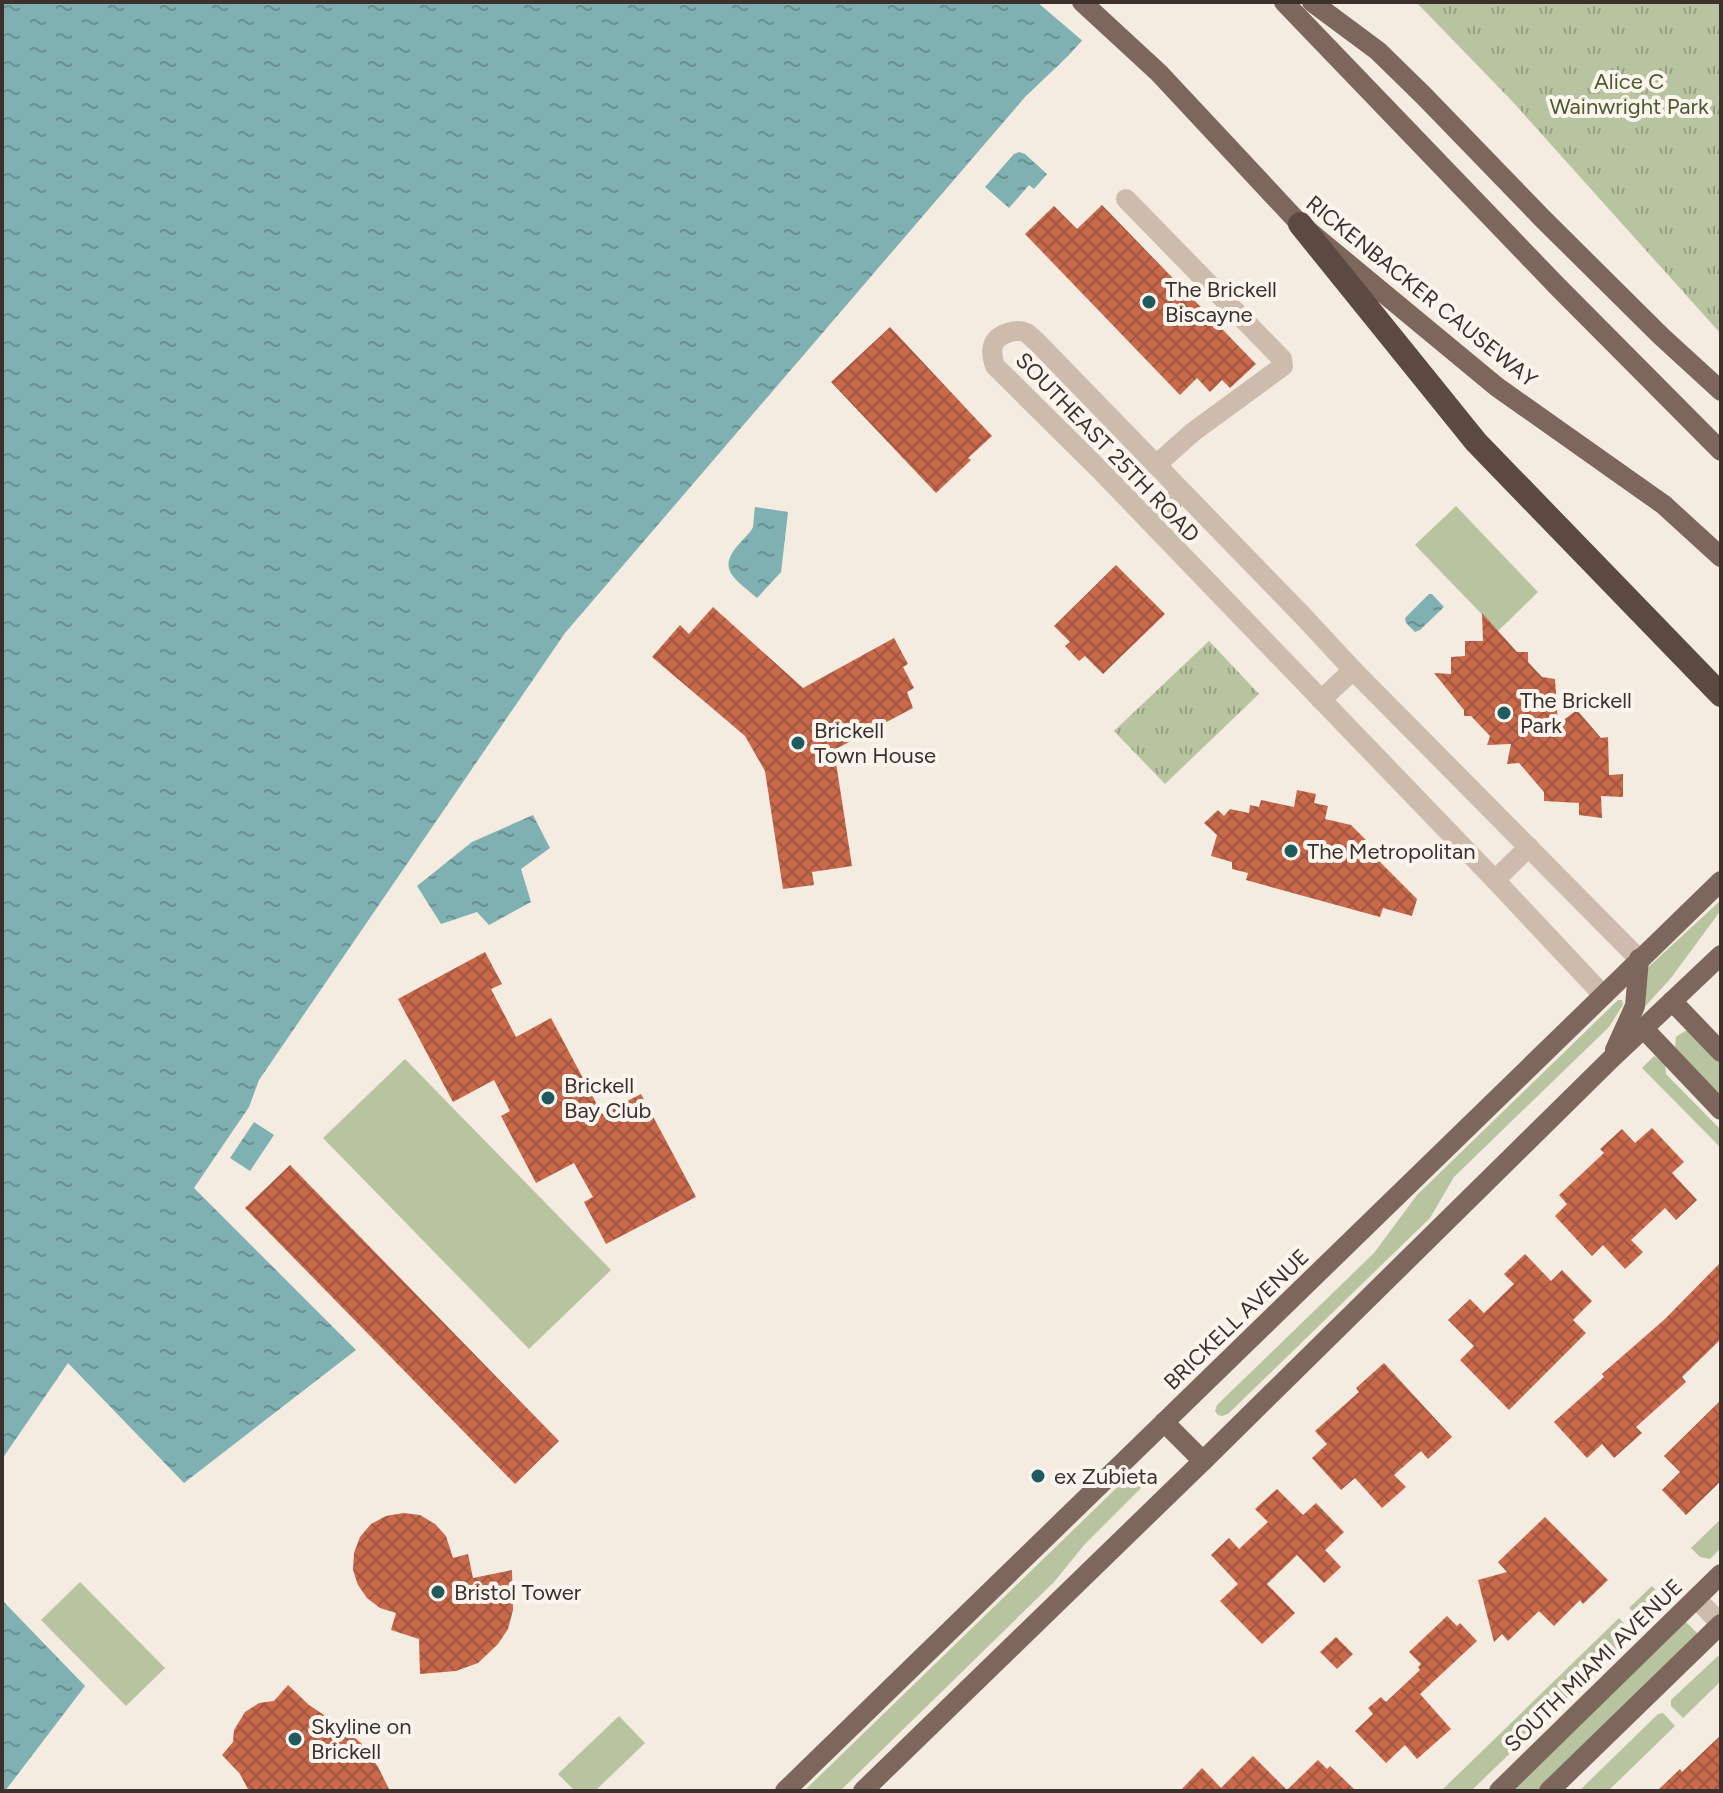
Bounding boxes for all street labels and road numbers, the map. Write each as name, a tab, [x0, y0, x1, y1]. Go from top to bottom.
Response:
street label: RICKENBACKER CAUSEWAY	[1301, 190, 1543, 393]
street label: SOUTHEAST 25TH ROAD	[1010, 347, 1205, 548]
street label: BRICKELL AVENUE	[1158, 1243, 1315, 1396]
street label: SOUTH MIAMI AVENUE	[1499, 1573, 1688, 1758]

